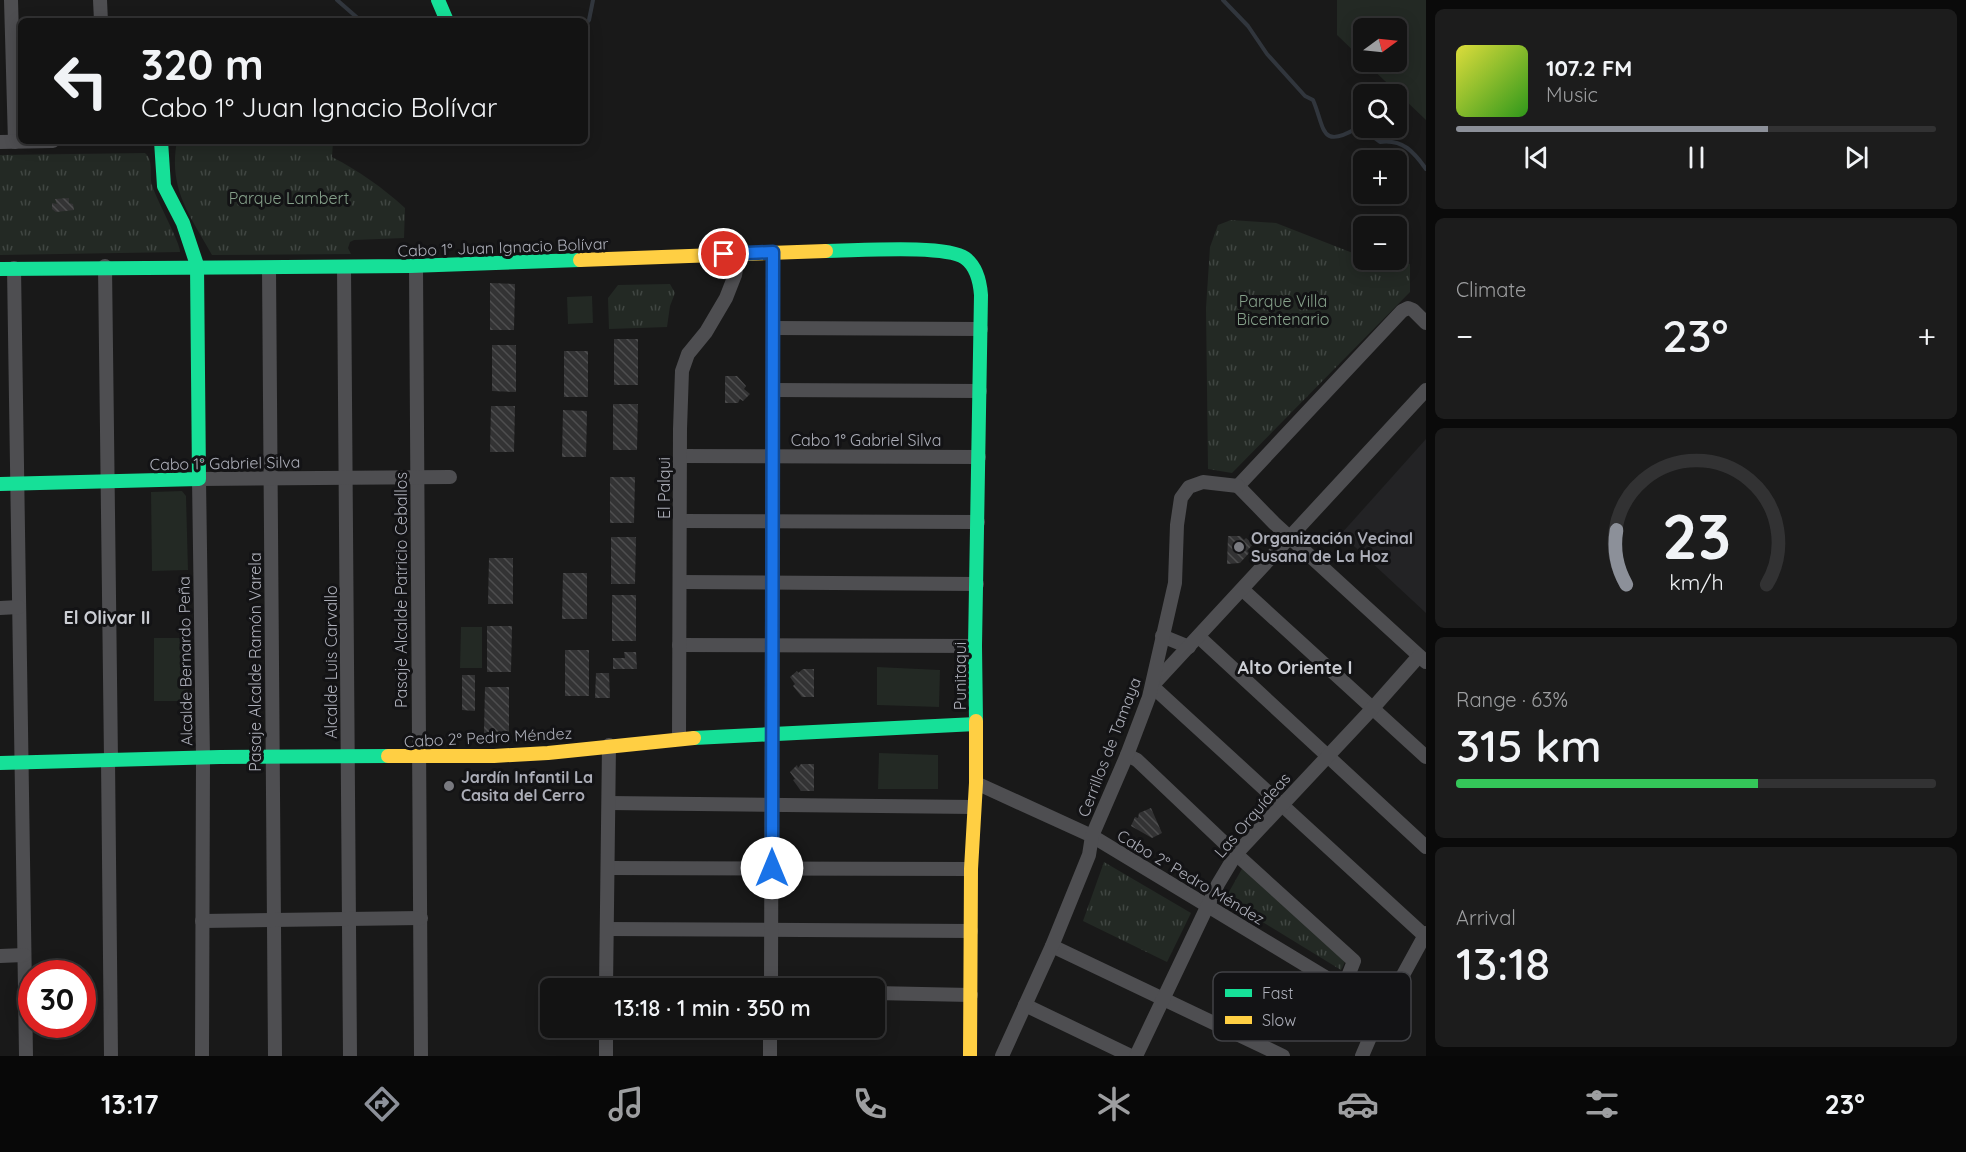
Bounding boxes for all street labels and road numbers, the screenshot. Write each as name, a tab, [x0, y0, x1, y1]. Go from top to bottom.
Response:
street label: Cabo 1° Juan Ignacio Bolívar	[397, 233, 609, 261]
street label: Cabo 1° Gabriel Silva	[791, 430, 941, 450]
street label: Cabo 1° Gabriel Silva	[149, 452, 301, 474]
street label: El Palqui	[654, 457, 674, 519]
street label: Pasaje Alcalde Patricio Ceballos	[391, 472, 411, 708]
street label: Pasaje Alcalde Ramón Varela	[245, 552, 265, 772]
street label: Alcalde Bernardo Peña	[174, 576, 196, 746]
street label: Alcalde Luis Carvallo	[321, 585, 341, 739]
street label: Punitaqui	[950, 642, 970, 710]
street label: Cerrillos de Tamaya	[1073, 674, 1145, 820]
street label: Cabo 2° Pedro Méndez	[403, 723, 573, 751]
street label: Las Orquídeas	[1210, 768, 1294, 862]
street label: Cabo 2° Pedro Méndez	[1114, 825, 1268, 929]

